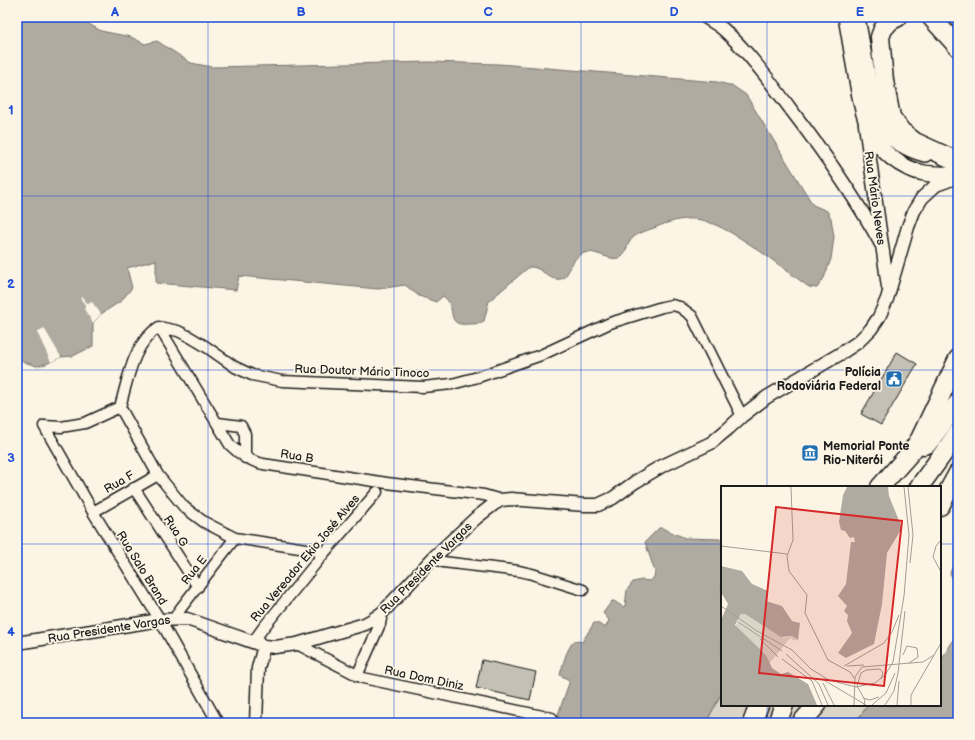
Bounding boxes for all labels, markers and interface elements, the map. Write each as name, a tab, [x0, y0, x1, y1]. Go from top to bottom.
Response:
text: A	[110, 4, 119, 20]
text: B	[296, 4, 306, 20]
text: C	[483, 4, 493, 20]
text: D	[669, 4, 679, 20]
text: E	[856, 4, 865, 20]
text: 1	[8, 102, 14, 118]
street label: Rua Mário Neves	[861, 150, 889, 246]
text: 2	[7, 276, 15, 292]
street label: Rua Doutor Mário Tinoco	[294, 362, 430, 381]
place label: Polícia Rodoviária Federal	[777, 365, 881, 394]
public building icon: Polícia Rodoviária Federal	[884, 369, 904, 389]
place label: Memorial Ponte Rio-Niterói	[823, 439, 910, 468]
museum icon: Memorial Ponte Rio-Niterói	[800, 443, 820, 463]
street label: Rua B	[279, 446, 315, 467]
text: 3	[7, 450, 15, 466]
street label: Rua F	[101, 467, 138, 497]
inset map	[721, 486, 941, 706]
street label: Rua Vereador Ekio José Alves	[248, 492, 363, 625]
street label: Rua G	[160, 513, 191, 550]
street label: Rua Presidente Vargas	[377, 519, 475, 617]
street label: Rua Salo Brand	[113, 528, 170, 608]
street label: Rua E	[178, 553, 211, 588]
street label: Rua Presidente Vargas	[47, 612, 171, 647]
text: 4	[7, 624, 15, 640]
street label: Rua Dom Diniz	[383, 663, 465, 694]

